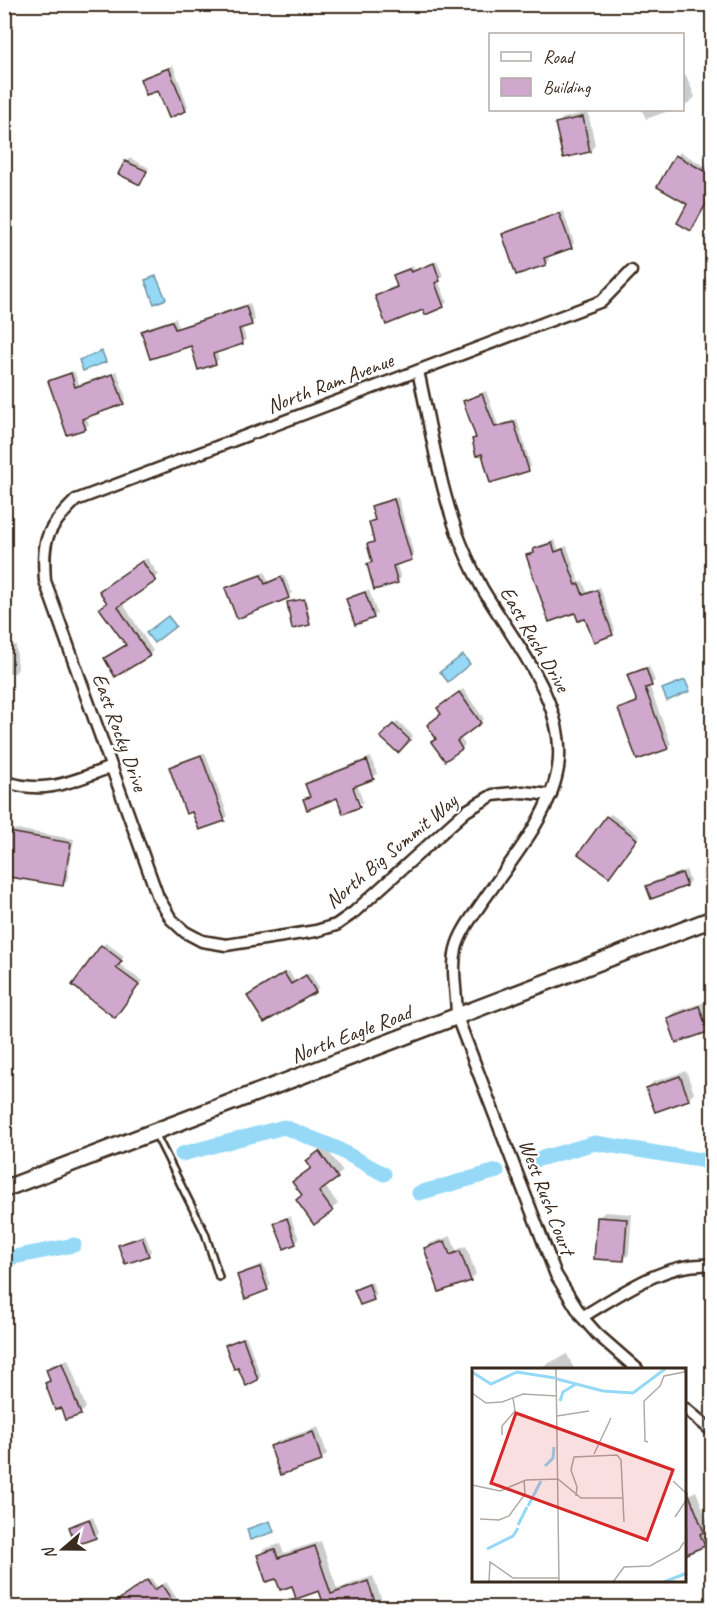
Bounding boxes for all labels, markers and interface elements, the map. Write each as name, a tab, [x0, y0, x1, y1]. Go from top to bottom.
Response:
legend	[489, 33, 684, 111]
text: Road	[543, 46, 576, 68]
text: Building	[543, 76, 592, 98]
street label: North Ram Avenue	[263, 347, 398, 419]
street label: East Rush Drive	[494, 582, 577, 698]
street label: East Rocky Drive	[87, 670, 154, 795]
street label: North Big Summit Way	[320, 787, 464, 914]
street label: North Eagle Road	[287, 998, 417, 1069]
street label: West Rush Court	[513, 1136, 582, 1261]
inset map	[472, 1368, 687, 1582]
north arrow	[33, 1519, 93, 1579]
text: N	[38, 1543, 61, 1562]

